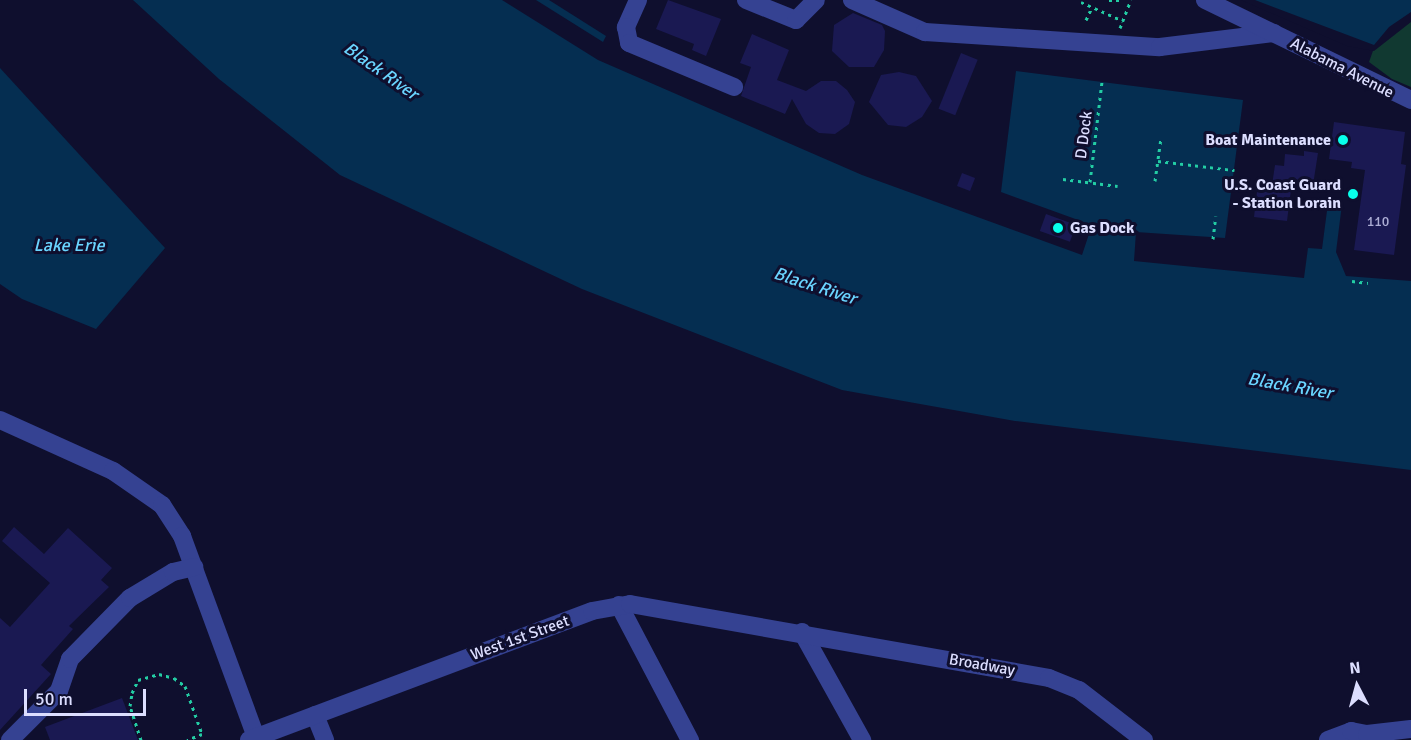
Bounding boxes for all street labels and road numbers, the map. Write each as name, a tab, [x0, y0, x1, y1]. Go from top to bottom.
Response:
street label: Alabama Avenue	[1287, 34, 1397, 102]
street label: D Dock	[1072, 110, 1096, 160]
street label: West 1st Street	[468, 611, 572, 665]
street label: Broadway	[948, 650, 1016, 680]

